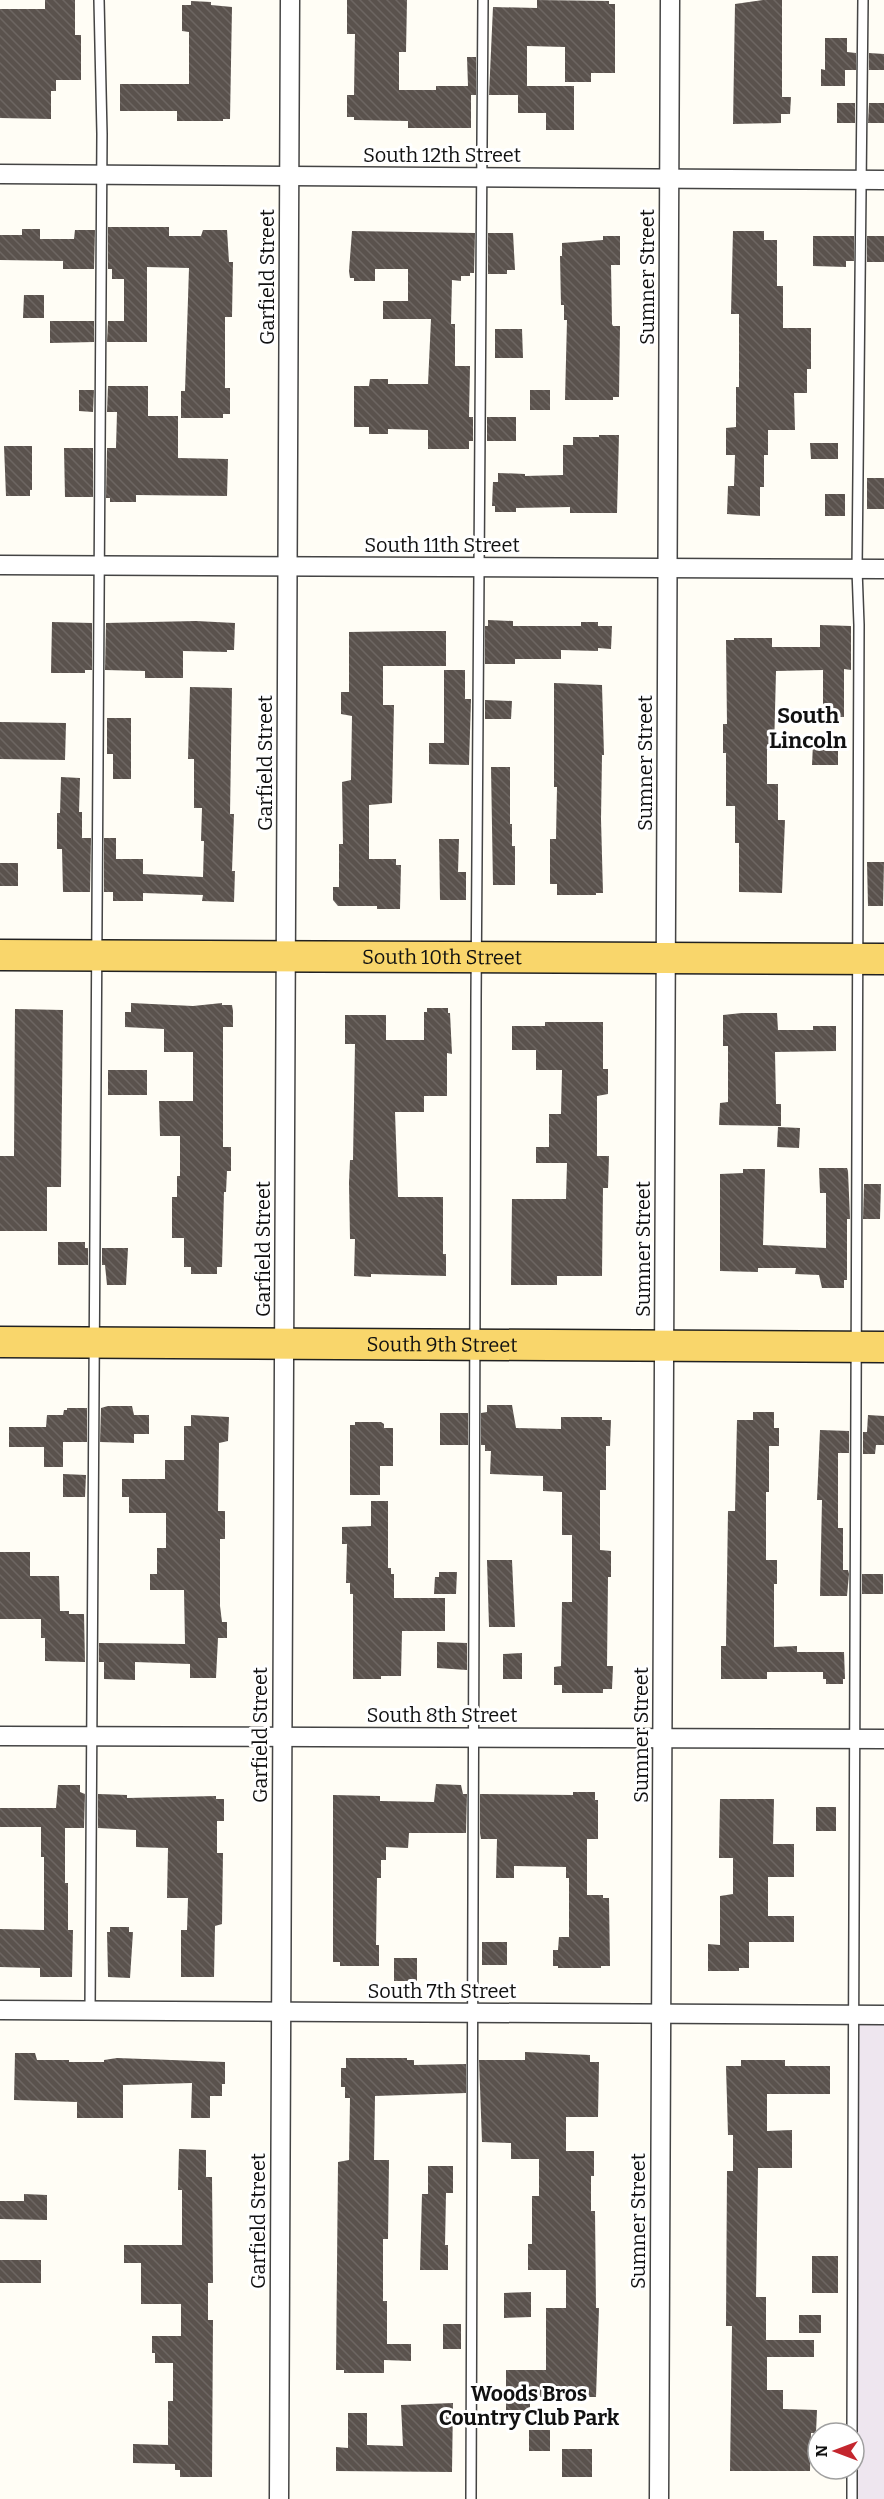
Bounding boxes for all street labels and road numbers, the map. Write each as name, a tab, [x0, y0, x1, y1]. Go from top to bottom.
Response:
street label: South 12th Street	[363, 143, 521, 167]
street label: Garfield Street	[255, 209, 279, 345]
street label: Sumner Street	[635, 209, 659, 345]
street label: South 11th Street	[364, 533, 520, 557]
street label: Garfield Street	[253, 695, 277, 831]
street label: Sumner Street	[633, 695, 657, 831]
street label: South 10th Street	[362, 945, 522, 969]
street label: Garfield Street	[251, 1181, 275, 1317]
street label: Sumner Street	[631, 1181, 655, 1317]
street label: South 9th Street	[366, 1332, 518, 1357]
street label: Garfield Street	[248, 1667, 272, 1803]
street label: Sumner Street	[629, 1667, 653, 1803]
street label: South 8th Street	[367, 1703, 517, 1727]
street label: South 7th Street	[367, 1979, 517, 2003]
street label: Garfield Street	[246, 2153, 270, 2289]
street label: Sumner Street	[626, 2153, 650, 2289]

